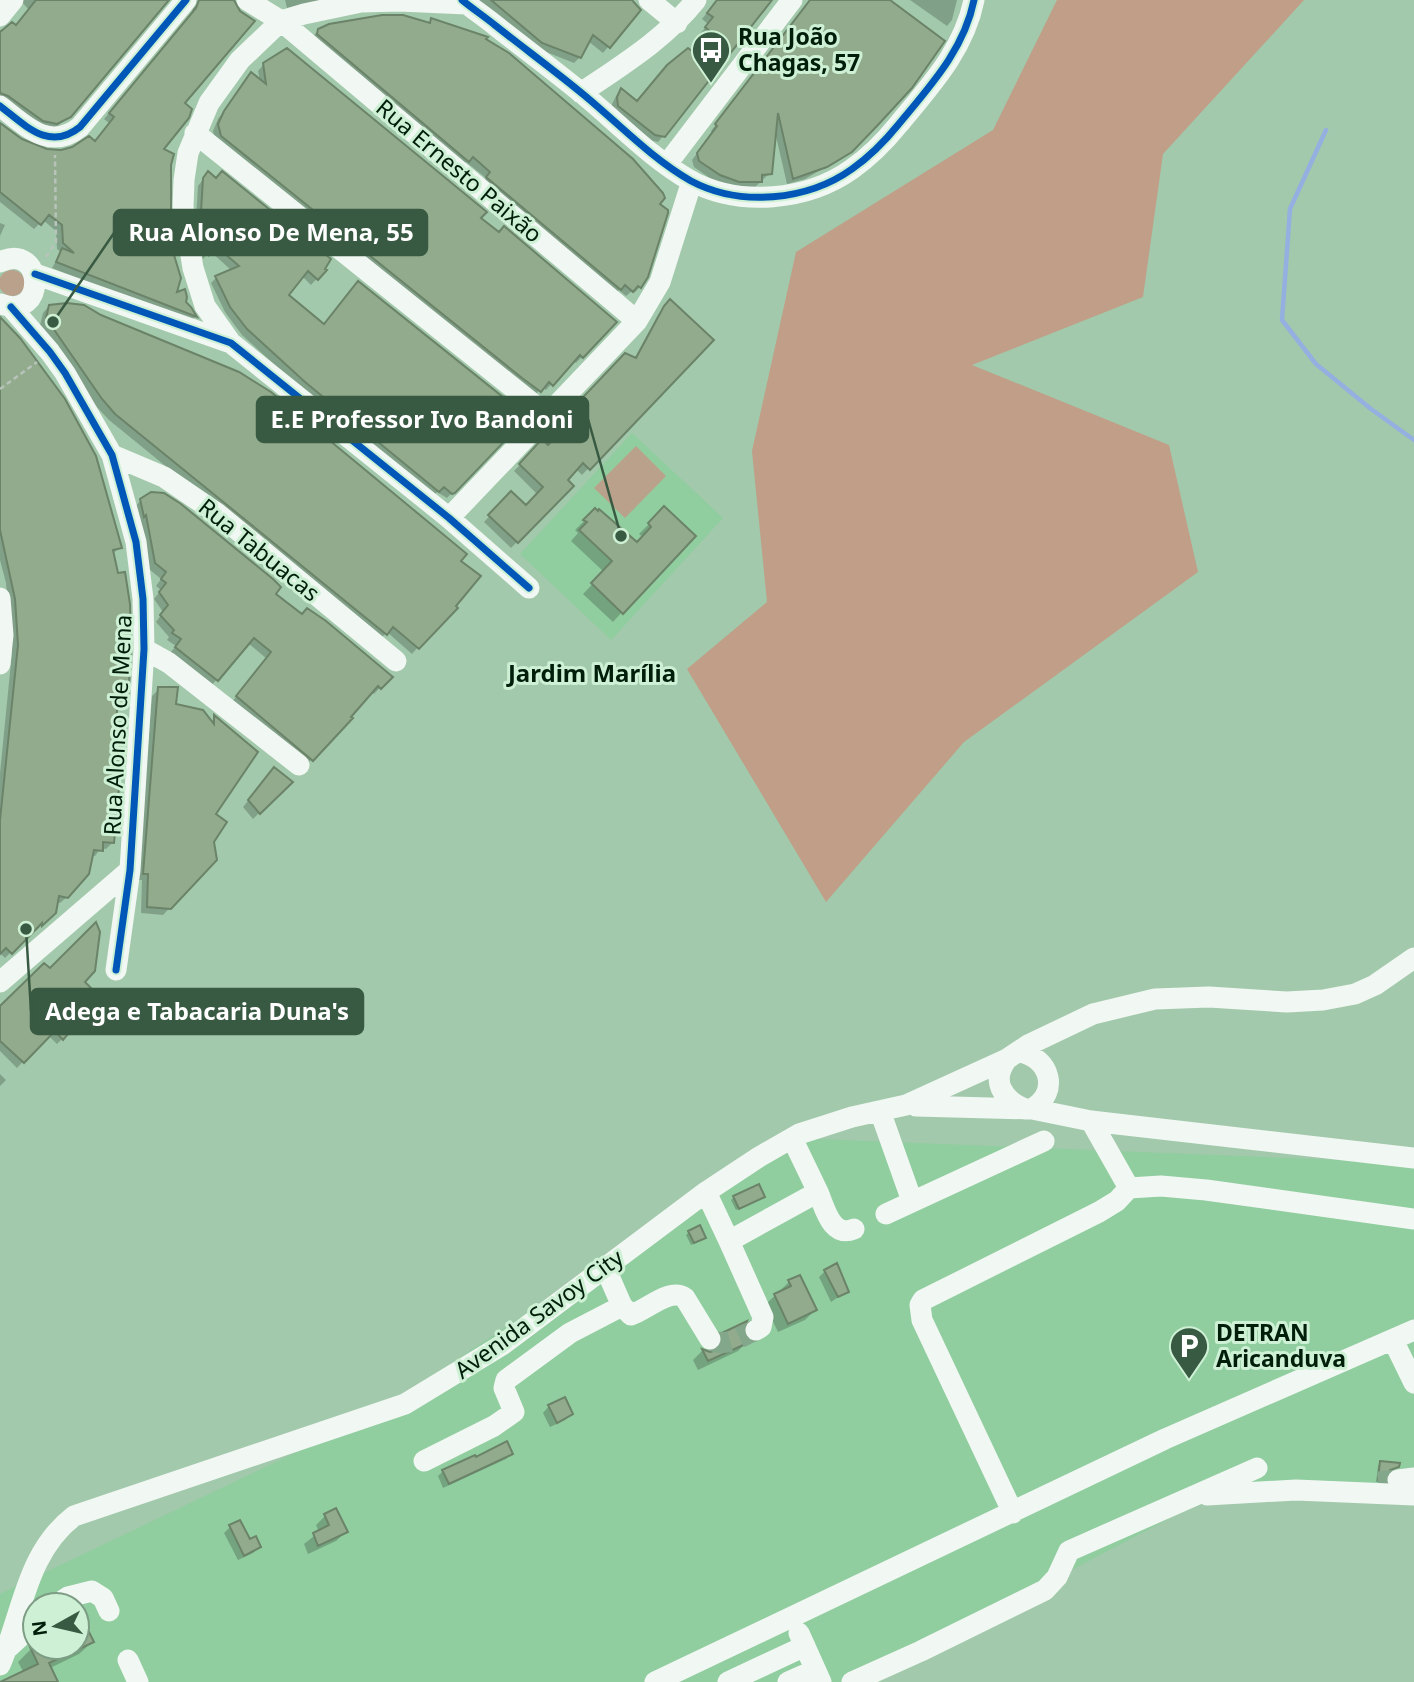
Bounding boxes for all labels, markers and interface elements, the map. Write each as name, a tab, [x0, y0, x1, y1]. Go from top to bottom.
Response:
place label: Rua João Chagas, 57	[738, 20, 860, 78]
bus stop icon: Rua João Chagas, 57	[690, 29, 732, 84]
street label: Rua Ernesto Paixão	[370, 91, 550, 249]
callout: Rua Alonso De Mena, 55	[114, 210, 427, 255]
text: Rua Alonso De Mena, 55	[128, 215, 414, 248]
callout: E.E Professor Ivo Bandoni	[257, 397, 588, 442]
text: E.E Professor Ivo Bandoni	[271, 402, 573, 435]
street label: Rua Tabuacas	[192, 490, 327, 608]
street label: Rua Alonso de Mena	[95, 614, 139, 836]
district label: Jardim Marília	[506, 656, 676, 689]
callout: Adega e Tabacaria Duna's	[31, 989, 363, 1034]
text: Adega e Tabacaria Duna's	[45, 994, 349, 1027]
street label: Avenida Savoy City	[448, 1241, 630, 1385]
place label: DETRAN Aricanduva	[1216, 1316, 1346, 1374]
parking icon: DETRAN Aricanduva	[1168, 1325, 1210, 1380]
north arrow	[21, 1591, 91, 1661]
text: N	[25, 1619, 53, 1638]

